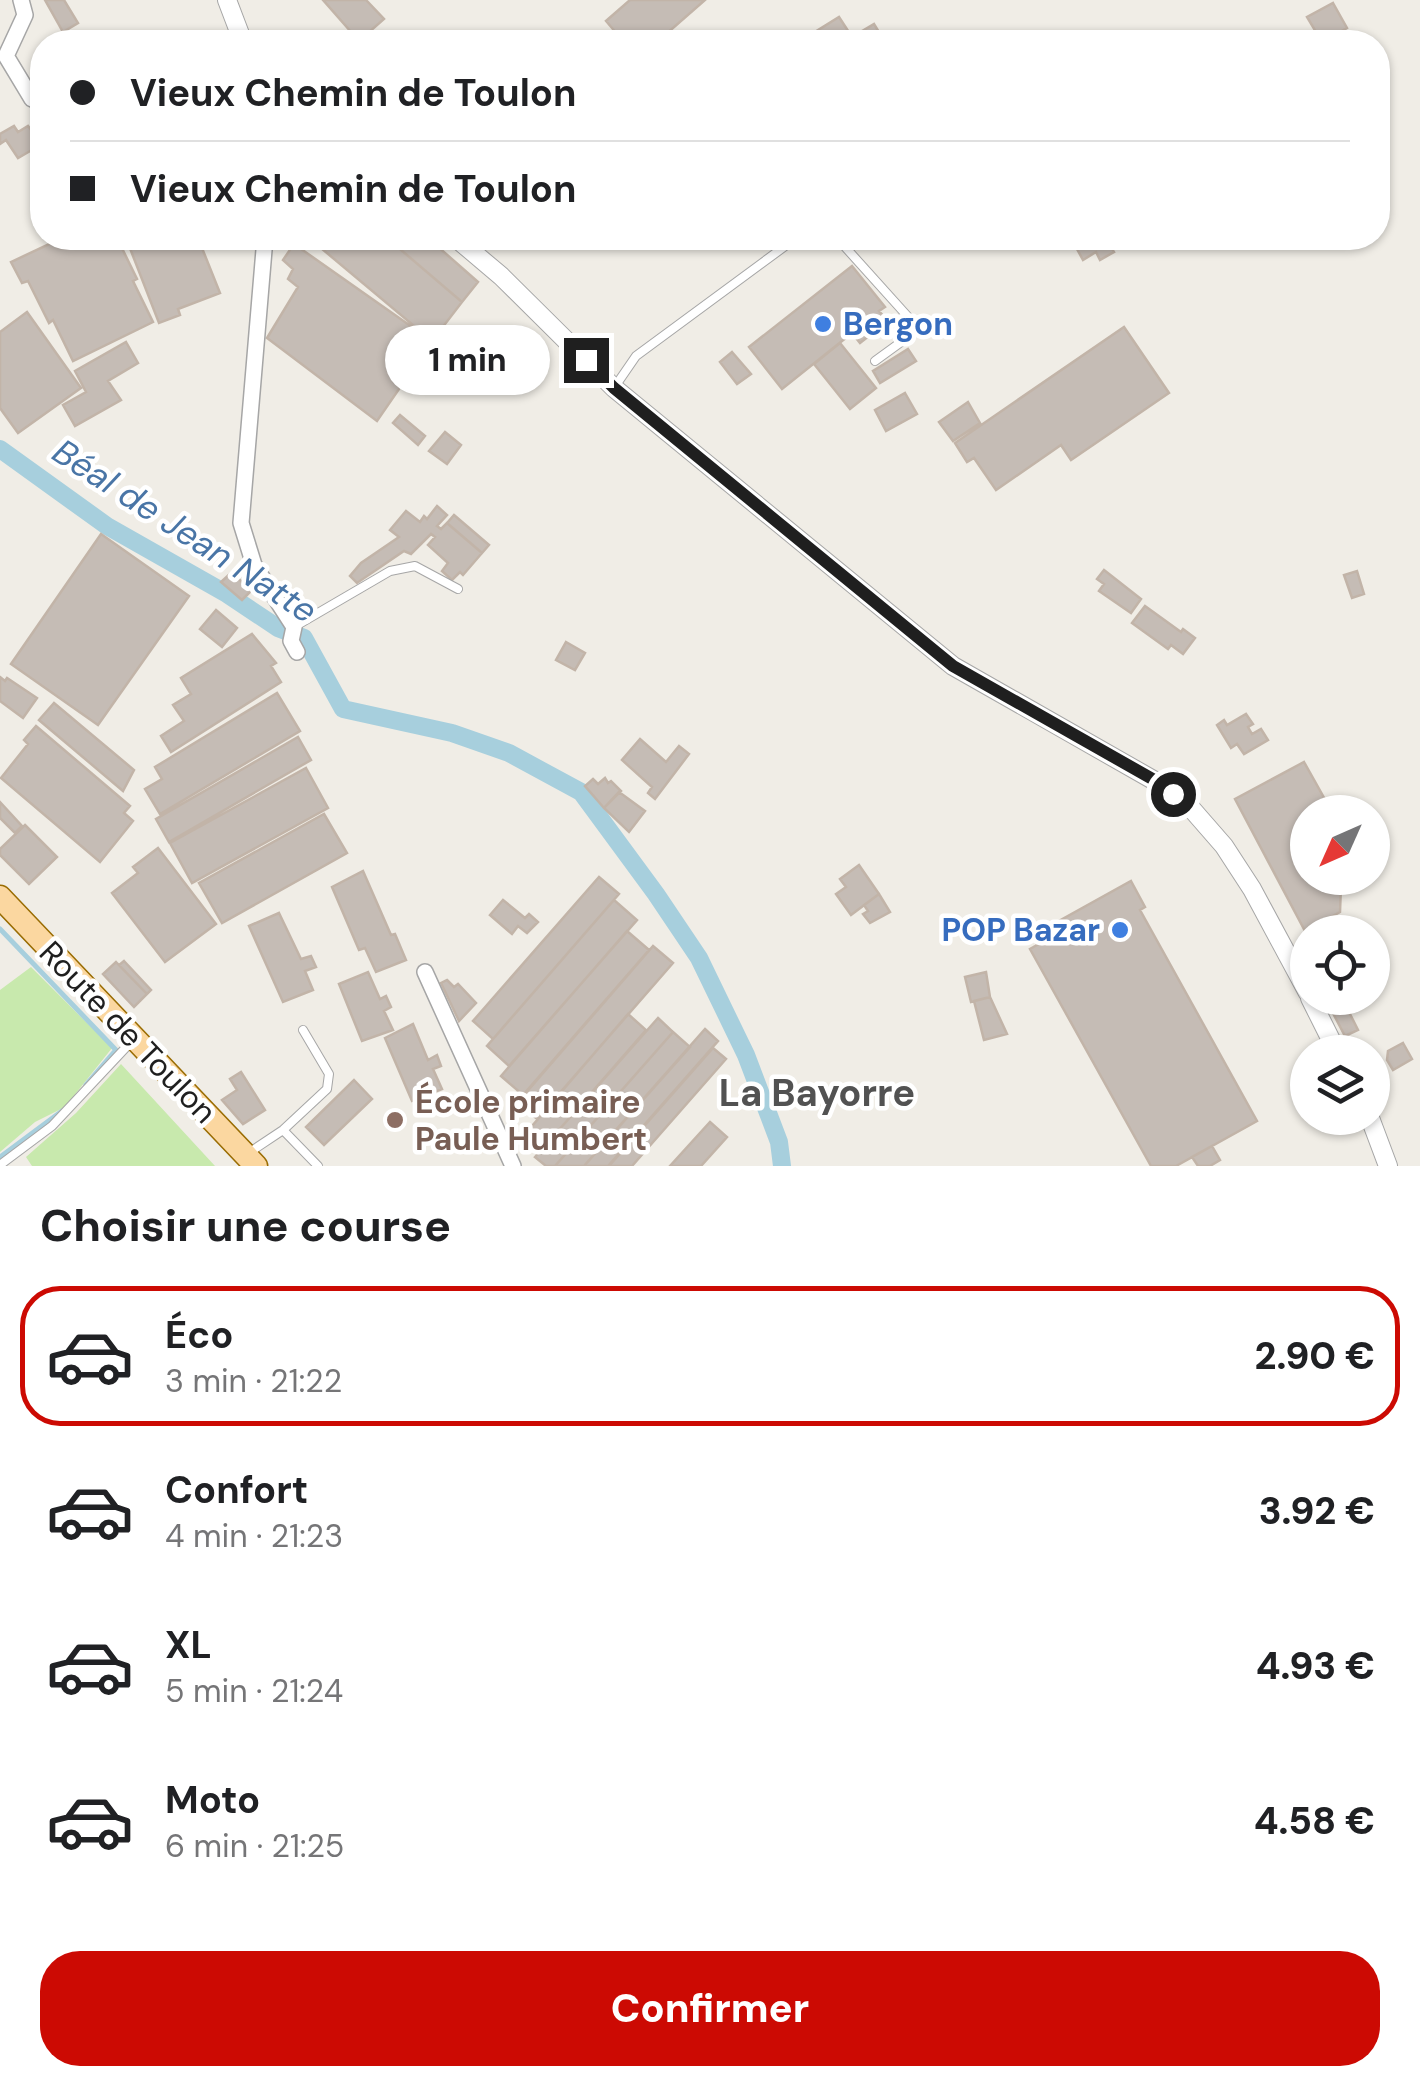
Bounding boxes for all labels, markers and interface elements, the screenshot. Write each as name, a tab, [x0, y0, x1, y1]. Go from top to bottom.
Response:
text: Vieux Chemin de Toulon	[130, 68, 576, 118]
text: Vieux Chemin de Toulon	[130, 164, 576, 214]
place label: Bergon	[843, 303, 953, 345]
marker: Bergon	[812, 313, 834, 335]
callout: 1 min	[386, 325, 551, 395]
route end	[564, 338, 609, 383]
text: 1 min	[428, 339, 507, 381]
water label: Béal de Jean Natte	[44, 428, 326, 634]
route start	[1151, 772, 1196, 817]
north arrow	[1290, 795, 1390, 895]
map controls	[1290, 795, 1390, 1135]
place label: POP Bazar	[941, 909, 1100, 951]
button: locate	[1290, 915, 1390, 1015]
marker: POP Bazar	[1109, 919, 1131, 941]
street label: Route de Toulon	[30, 932, 226, 1132]
button: layers	[1290, 1035, 1390, 1135]
district label: La Bayorre	[719, 1068, 915, 1118]
place label: École primaire Paule Humbert	[415, 1081, 647, 1160]
marker: École primaire Paule Humbert	[384, 1109, 406, 1131]
text: Choisir une course	[40, 1196, 451, 1255]
text: Éco	[165, 1310, 233, 1360]
icon: car	[45, 1311, 135, 1401]
text: 2.90 €	[1255, 1331, 1375, 1381]
text: 3 min · 21:22	[165, 1360, 342, 1402]
text: Confort	[165, 1465, 308, 1515]
icon: car	[45, 1466, 135, 1556]
text: 3.92 €	[1259, 1486, 1375, 1536]
text: 4 min · 21:23	[165, 1515, 343, 1557]
text: XL	[165, 1620, 212, 1670]
icon: car	[45, 1621, 135, 1711]
text: 4.93 €	[1256, 1641, 1375, 1691]
text: 5 min · 21:24	[165, 1670, 343, 1712]
text: Moto	[165, 1775, 260, 1825]
icon: car	[45, 1776, 135, 1866]
text: 4.58 €	[1254, 1796, 1375, 1846]
text: 6 min · 21:25	[165, 1825, 344, 1867]
button: Confirmer	[40, 1951, 1380, 2066]

